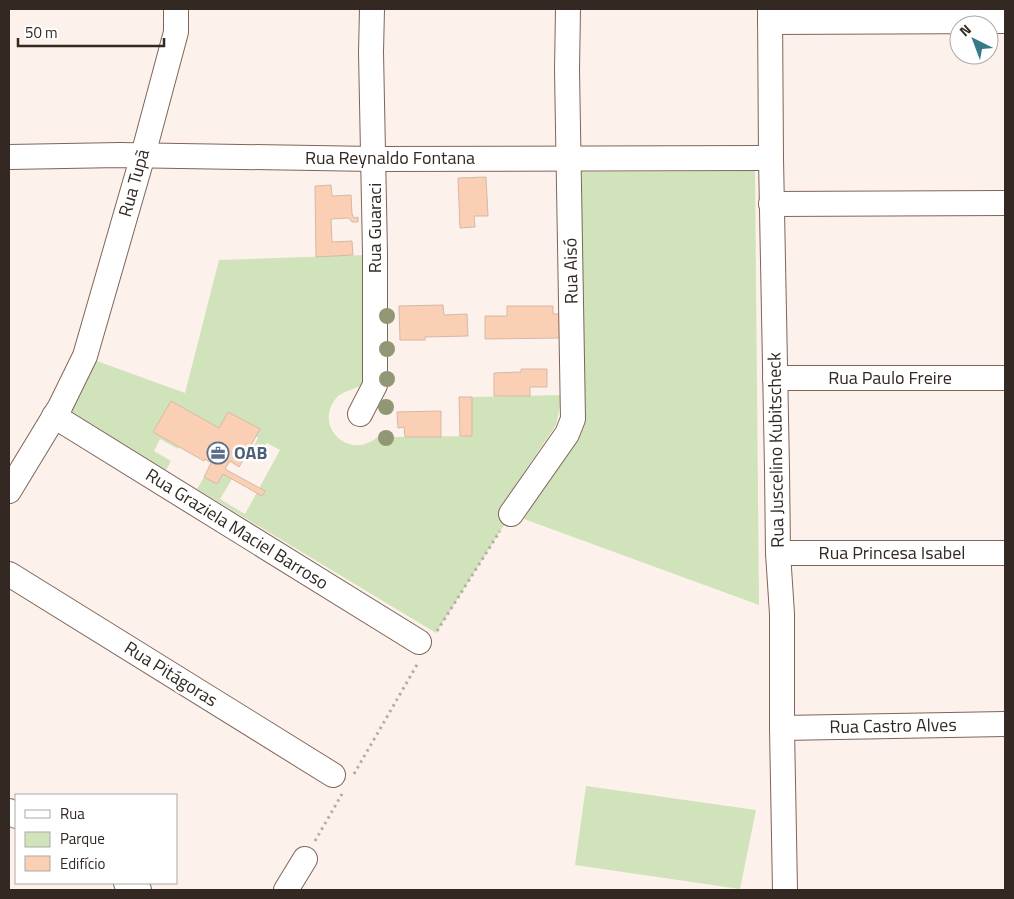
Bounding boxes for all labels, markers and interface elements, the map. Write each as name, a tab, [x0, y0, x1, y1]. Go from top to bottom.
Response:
scale bar	[18, 15, 164, 47]
north arrow	[949, 15, 999, 65]
text: N	[954, 19, 976, 41]
text: 50 m	[25, 21, 58, 44]
street label: Rua Reynaldo Fontana	[305, 144, 475, 171]
street label: Rua Tupã	[111, 146, 156, 220]
street label: Rua Guaraci	[361, 183, 388, 273]
street label: Rua Aisó	[556, 238, 585, 304]
street label: Rua Juscelino Kubitscheck	[760, 352, 791, 548]
street label: Rua Paulo Freire	[828, 364, 952, 391]
place label: OAB	[234, 439, 267, 466]
office icon: OAB	[206, 441, 230, 465]
street label: Rua Graziela Maciel Barroso	[141, 461, 334, 596]
street label: Rua Princesa Isabel	[819, 539, 965, 566]
street label: Rua Pitágoras	[119, 634, 223, 713]
street label: Rua Castro Alves	[829, 711, 957, 740]
legend	[15, 794, 178, 884]
text: Rua	[60, 802, 85, 825]
text: Parque	[60, 827, 105, 850]
text: Edifício	[60, 852, 105, 875]

